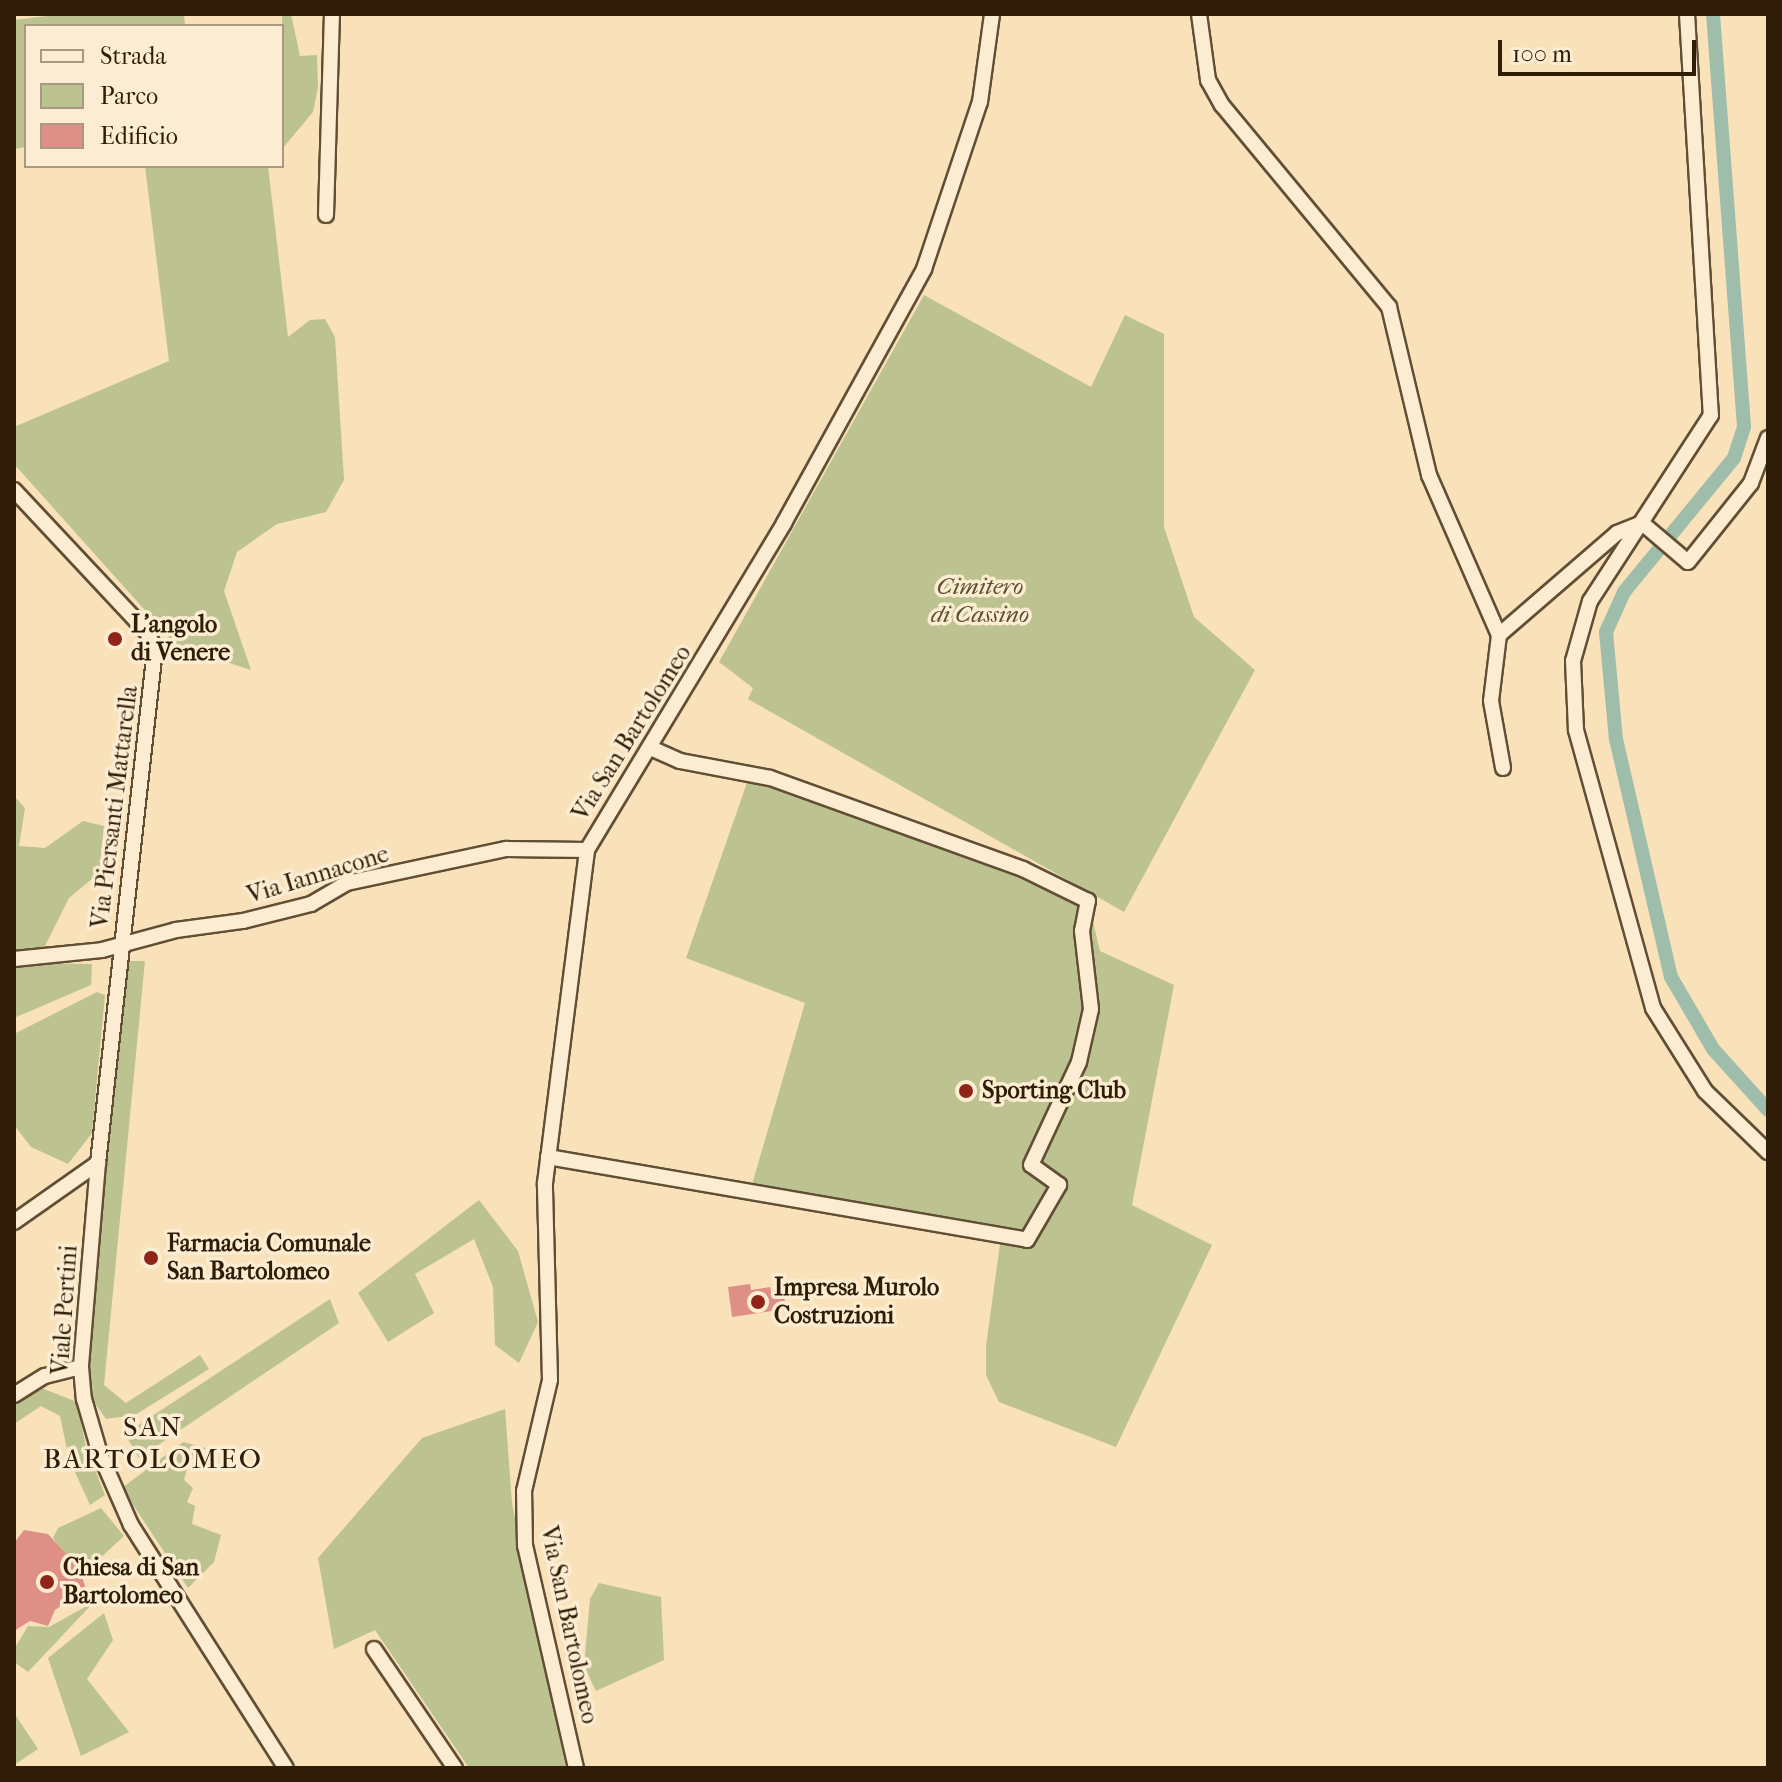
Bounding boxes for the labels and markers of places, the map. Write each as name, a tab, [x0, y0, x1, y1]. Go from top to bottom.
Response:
place label: L'angolo di Venere	[131, 611, 230, 667]
marker: L'angolo di Venere	[106, 630, 124, 648]
place label: Sporting Club	[982, 1077, 1126, 1105]
marker: Sporting Club	[957, 1082, 975, 1100]
place label: Farmacia Comunale San Bartolomeo	[167, 1230, 371, 1286]
marker: Farmacia Comunale San Bartolomeo	[142, 1249, 160, 1267]
place label: Impresa Murolo Costruzioni	[774, 1274, 939, 1330]
marker: Impresa Murolo Costruzioni	[749, 1293, 767, 1311]
place label: Chiesa di San Bartolomeo	[63, 1554, 199, 1610]
marker: Chiesa di San Bartolomeo	[38, 1573, 56, 1591]

